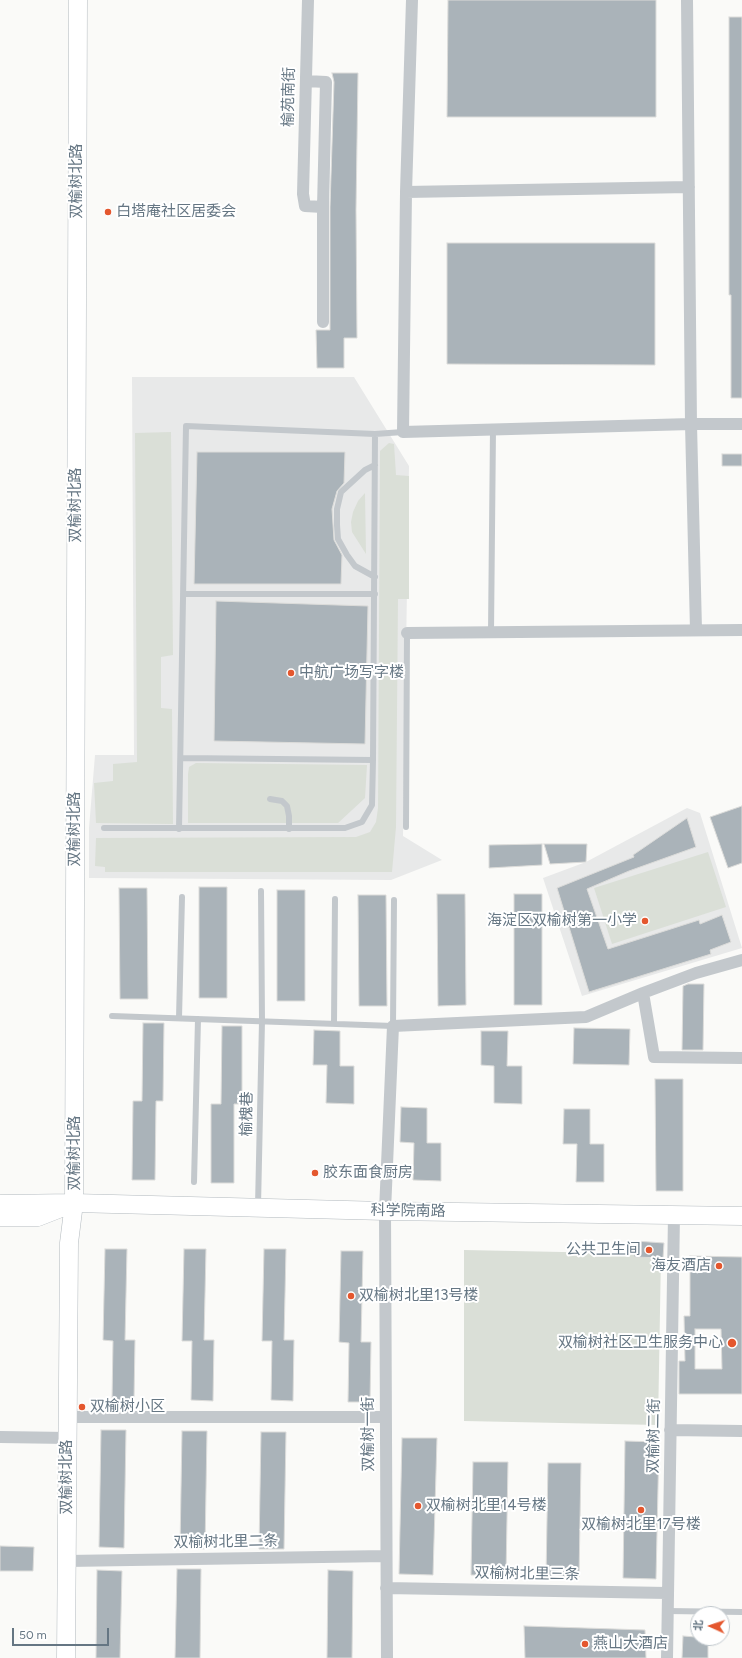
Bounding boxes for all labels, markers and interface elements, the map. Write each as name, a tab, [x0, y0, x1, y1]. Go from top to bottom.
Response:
street label: 榆苑南街	[279, 67, 299, 127]
street label: 双榆树北路	[68, 144, 86, 218]
place label: 白塔庵社区居委会	[116, 203, 236, 221]
marker: 白塔庵社区居委会	[103, 207, 113, 217]
street label: 双榆树北路	[67, 468, 85, 542]
place label: 中航广场写字楼	[299, 664, 404, 682]
marker: 中航广场写字楼	[286, 668, 296, 678]
street label: 双榆树北路	[66, 792, 84, 866]
place label: 海淀区双榆树第一小学	[487, 912, 637, 930]
marker: 海淀区双榆树第一小学	[640, 916, 650, 926]
street label: 榆槐巷	[238, 1091, 256, 1137]
street label: 双榆树北路	[66, 1116, 84, 1190]
place label: 胶东面食厨房	[323, 1164, 413, 1182]
marker: 胶东面食厨房	[310, 1168, 320, 1178]
street label: 科学院南路	[370, 1201, 446, 1221]
place label: 公共卫生间	[566, 1241, 641, 1259]
marker: 公共卫生间	[644, 1245, 654, 1255]
place label: 海友酒店	[651, 1257, 711, 1275]
marker: 海友酒店	[714, 1261, 724, 1271]
place label: 双榆树北里13号楼	[359, 1287, 478, 1305]
marker: 双榆树北里13号楼	[346, 1291, 356, 1301]
place label: 双榆树社区卫生服务中心	[558, 1334, 723, 1352]
marker: 双榆树社区卫生服务中心	[726, 1337, 738, 1349]
street label: 双榆树一街	[360, 1397, 378, 1471]
place label: 双榆树小区	[90, 1398, 165, 1416]
street label: 双榆树二街	[644, 1398, 664, 1474]
marker: 双榆树小区	[77, 1402, 87, 1412]
street label: 双榆树北路	[58, 1440, 76, 1514]
place label: 双榆树北里14号楼	[426, 1497, 547, 1515]
marker: 双榆树北里14号楼	[413, 1501, 423, 1511]
marker: 双榆树北里17号楼	[636, 1505, 646, 1515]
place label: 双榆树北里17号楼	[581, 1516, 701, 1534]
street label: 双榆树北里二条	[173, 1532, 279, 1552]
street label: 双榆树北里三条	[474, 1564, 580, 1584]
north arrow	[690, 1606, 730, 1646]
scale bar	[14, 1620, 111, 1646]
text: 北	[692, 1620, 705, 1631]
text: 50 m	[19, 1628, 47, 1642]
place label: 燕山大酒店	[593, 1635, 668, 1653]
marker: 燕山大酒店	[580, 1639, 590, 1649]

